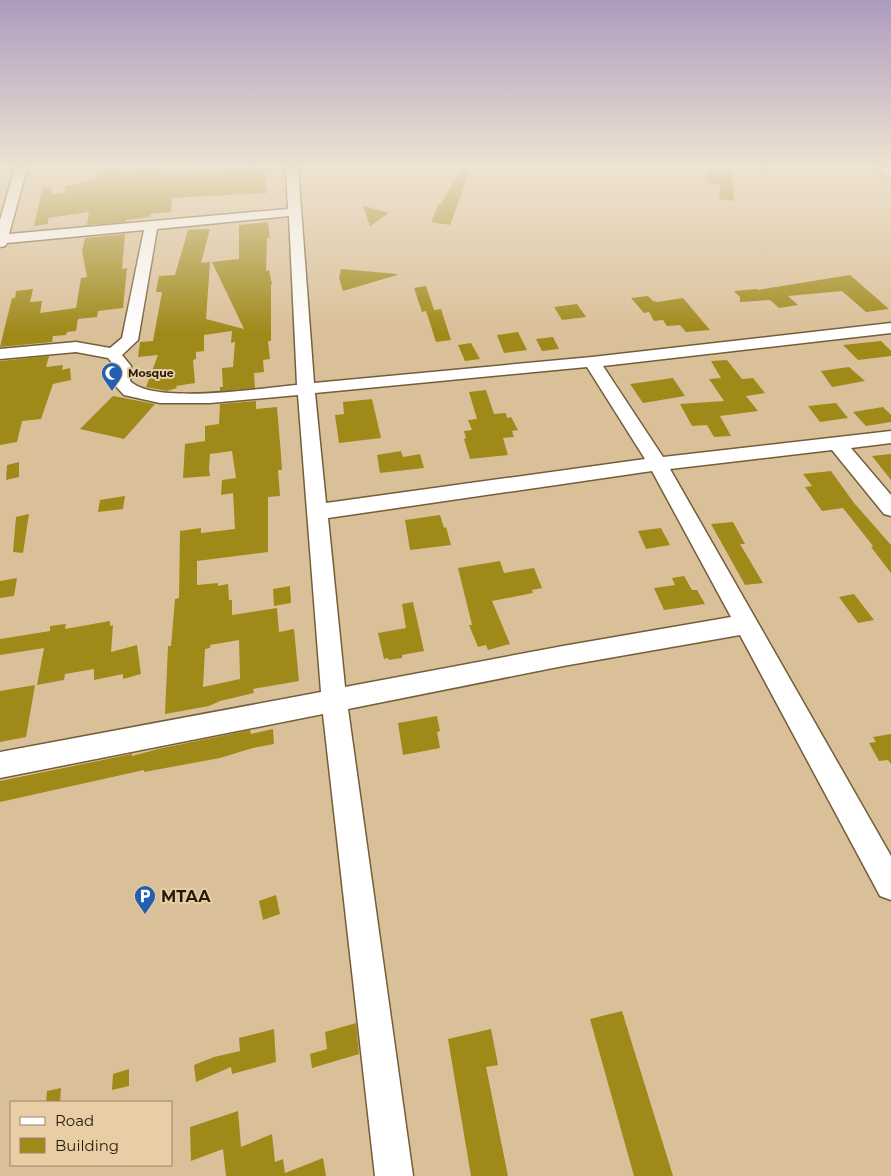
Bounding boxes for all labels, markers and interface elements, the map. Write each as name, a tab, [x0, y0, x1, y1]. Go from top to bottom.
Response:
mosque icon: Mosque	[100, 361, 124, 392]
place label: Mosque	[128, 366, 174, 380]
parking icon: MTAA	[133, 884, 157, 915]
place label: MTAA	[161, 887, 211, 906]
legend	[10, 1101, 172, 1166]
text: Road	[55, 1111, 94, 1130]
text: Building	[55, 1136, 119, 1155]

